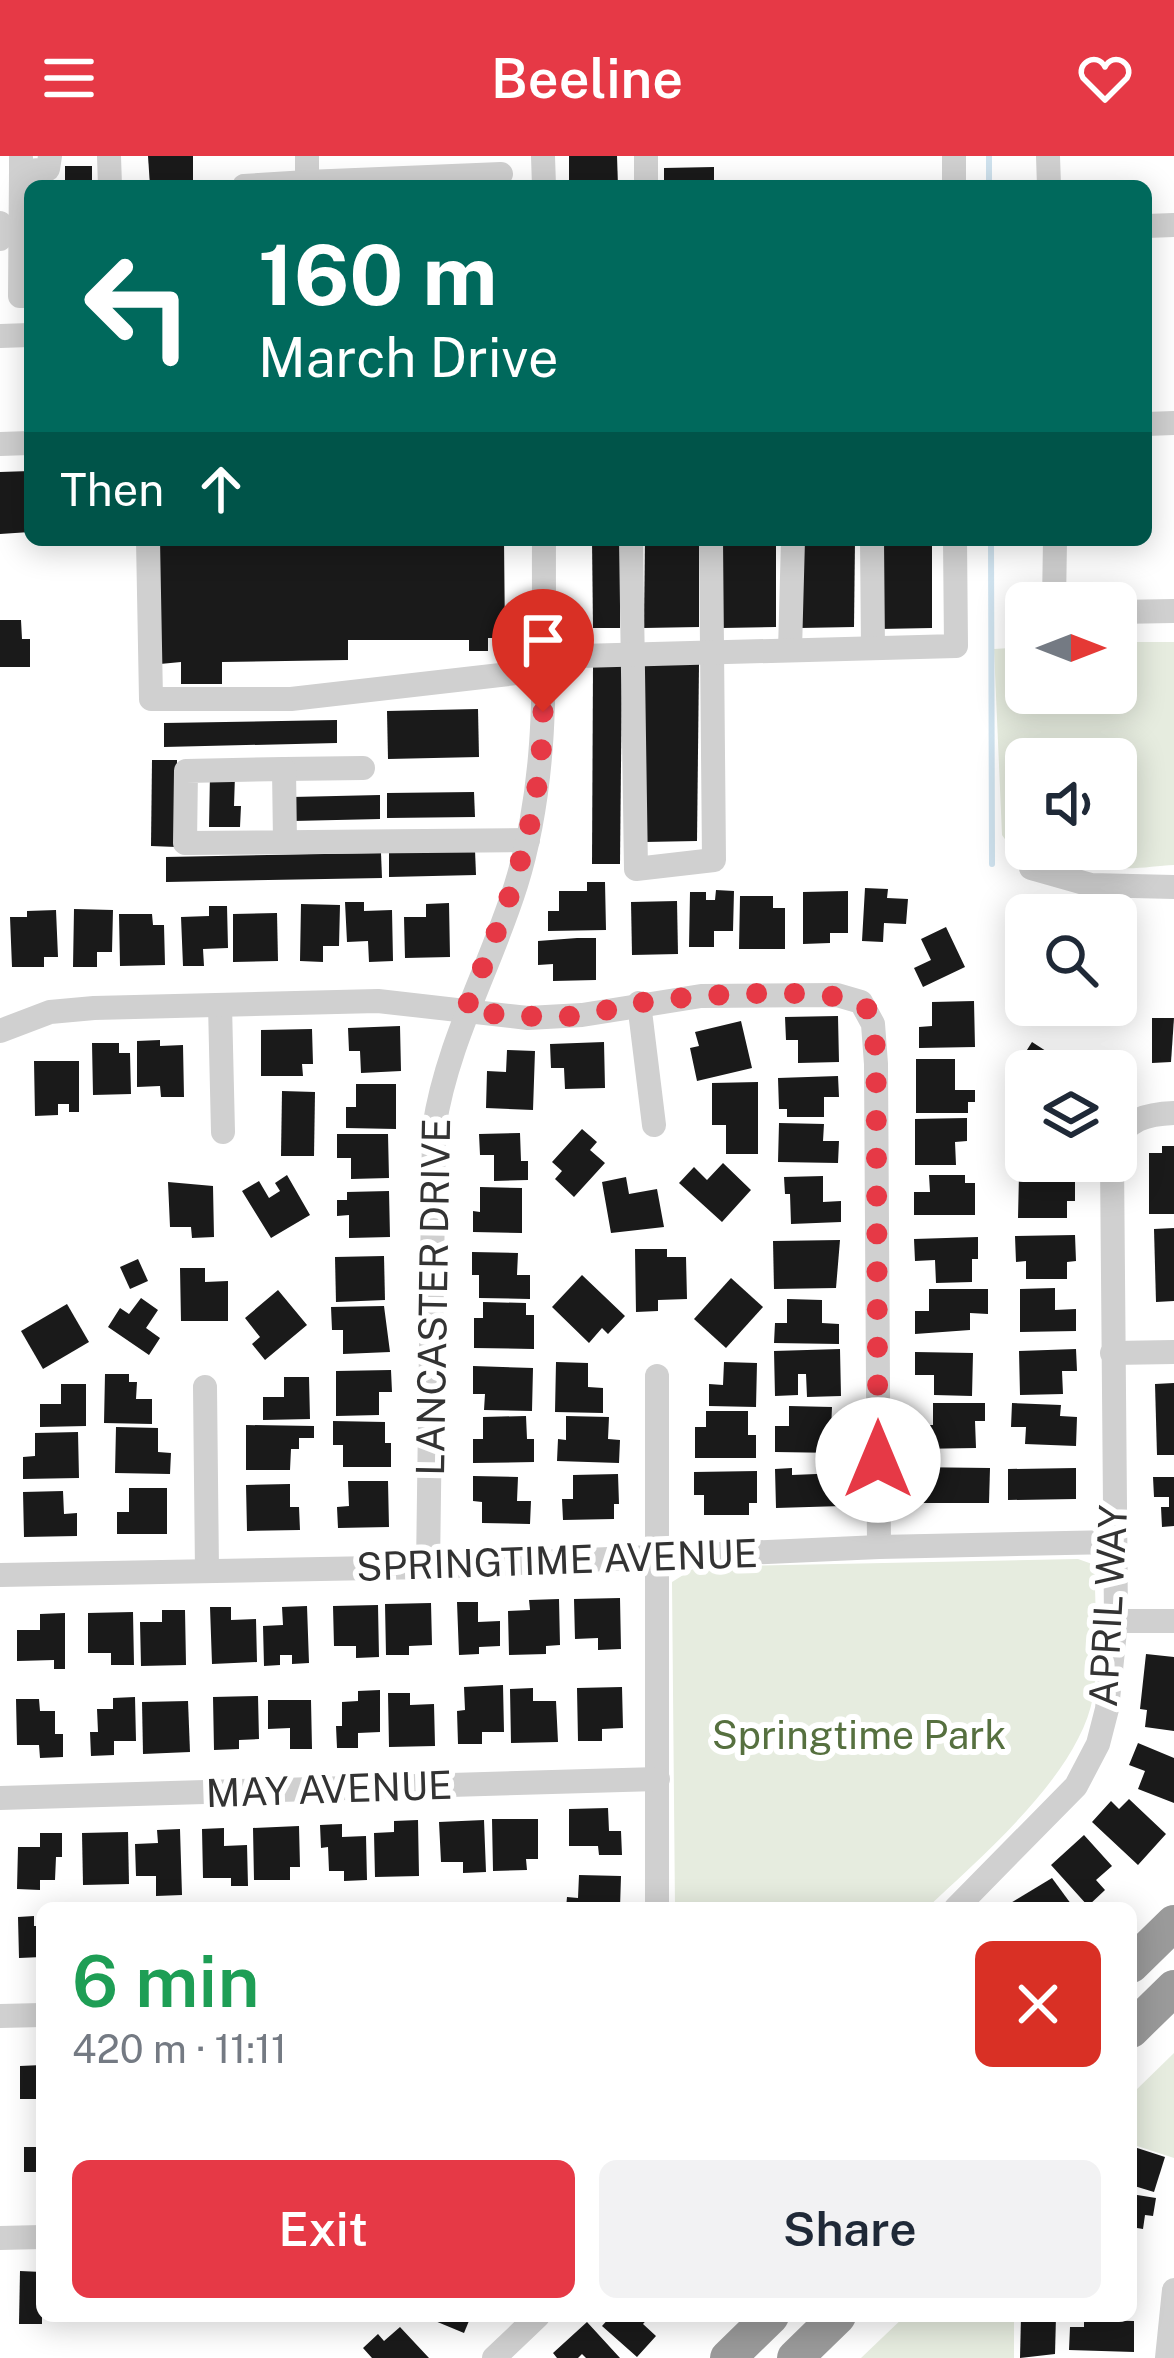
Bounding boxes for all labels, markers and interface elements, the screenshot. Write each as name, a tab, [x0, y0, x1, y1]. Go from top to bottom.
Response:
icon: menu	[36, 45, 102, 111]
icon: heart	[1072, 45, 1138, 111]
text: Beeline	[491, 47, 683, 110]
text: 160 m	[258, 225, 497, 324]
icon: left	[60, 228, 216, 384]
text: March Drive	[258, 326, 559, 389]
icon: ahead	[188, 456, 254, 522]
text: Then	[60, 463, 164, 516]
north arrow	[1005, 582, 1137, 714]
map controls	[1005, 582, 1137, 1182]
pin	[492, 589, 594, 712]
icon: arrive	[510, 607, 576, 673]
button: sound	[1005, 738, 1137, 870]
button: search	[1005, 894, 1137, 1026]
button: layers	[1005, 1050, 1137, 1182]
street label: LANCASTER DRIVE	[407, 1118, 459, 1476]
position arrow	[815, 1397, 941, 1523]
street label: APRIL WAY	[1080, 1503, 1136, 1708]
street label: SPRINGTIME AVENUE	[355, 1530, 759, 1590]
park label: Springtime Park	[712, 1712, 1006, 1758]
street label: MAY AVENUE	[205, 1762, 453, 1816]
text: 6 min	[72, 1939, 260, 2023]
button: close	[975, 1941, 1101, 2067]
text: 420 m · 11:11	[72, 2026, 287, 2072]
button: Exit	[72, 2160, 575, 2298]
button: Share	[599, 2160, 1101, 2298]

